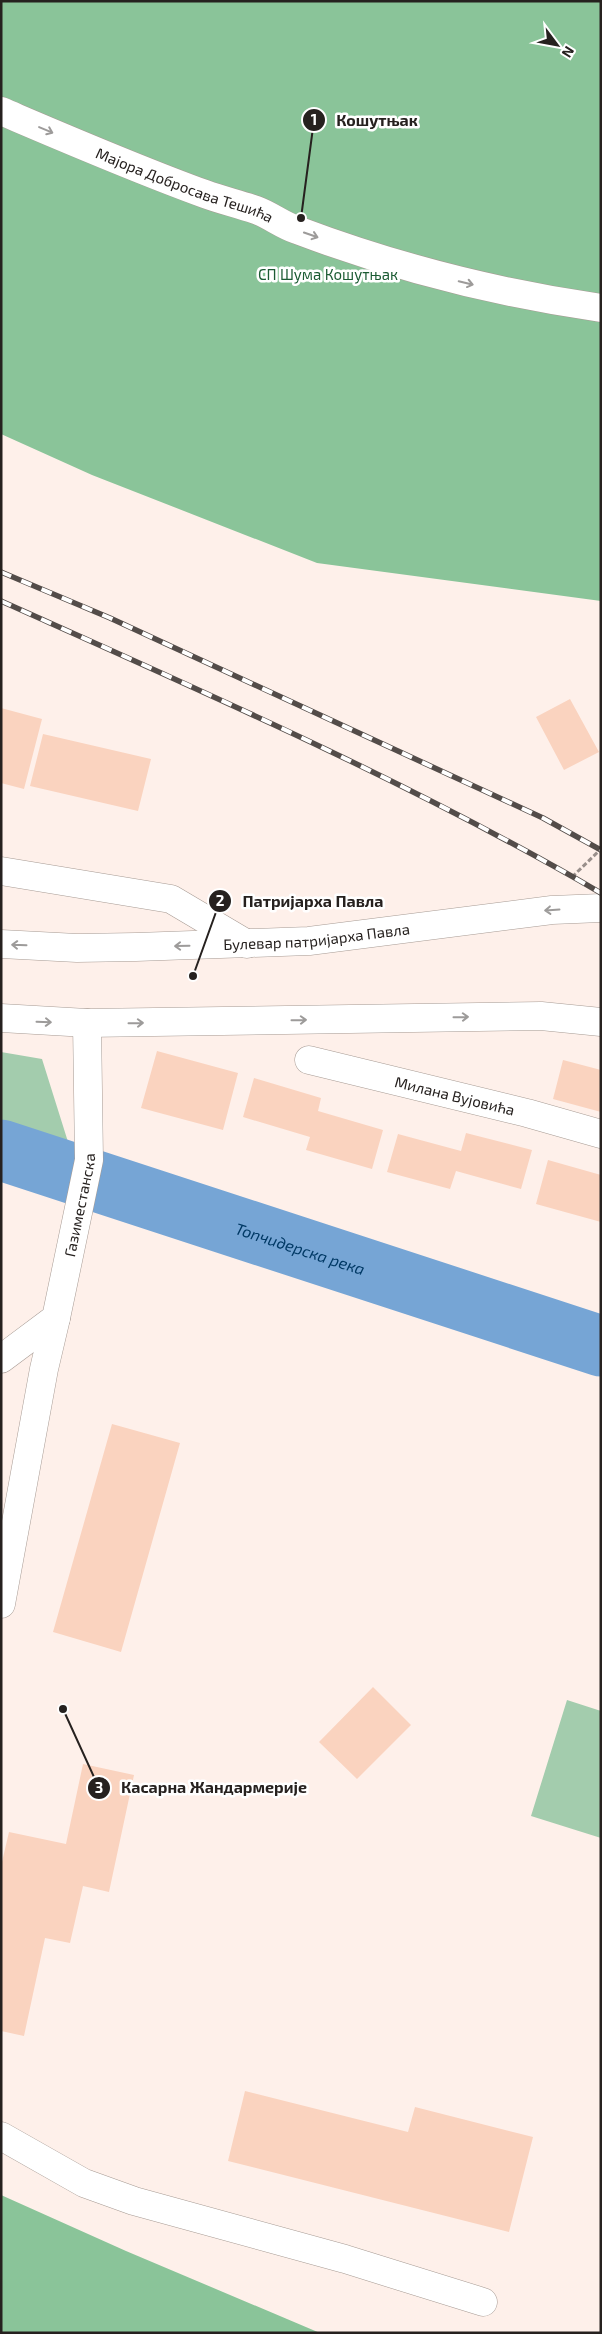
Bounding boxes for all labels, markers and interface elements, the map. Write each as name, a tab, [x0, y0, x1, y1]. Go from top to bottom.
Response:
north arrow	[532, 20, 582, 70]
text: N	[559, 43, 578, 61]
callout: Кошутњак	[301, 104, 428, 135]
text: 1	[311, 110, 317, 128]
text: Кошутњак	[336, 110, 418, 129]
one-way arrow	[38, 126, 53, 135]
street label: Мајора Добросава Тешића	[93, 143, 277, 226]
one-way arrow	[303, 231, 318, 240]
park label: СП Шума Кошутњак	[258, 265, 398, 284]
one-way arrow	[458, 279, 474, 288]
callout: Патријарха Павла	[207, 885, 393, 916]
text: 2	[216, 891, 225, 909]
text: Патријарха Павла	[242, 891, 384, 910]
one-way arrow	[544, 906, 560, 915]
street label: Булевар патријарха Павла	[223, 919, 411, 954]
one-way arrow	[12, 941, 28, 950]
one-way arrow	[174, 941, 190, 951]
one-way arrow	[453, 1013, 469, 1022]
one-way arrow	[290, 1016, 306, 1025]
one-way arrow	[36, 1017, 52, 1026]
one-way arrow	[128, 1018, 144, 1028]
street label: Милана Вујовића	[393, 1072, 517, 1119]
street label: Газиместанска	[60, 1153, 98, 1258]
water label: Топчидерска река	[233, 1218, 368, 1278]
callout: Касарна Жандармерије	[86, 1772, 317, 1803]
text: Касарна Жандармерије	[121, 1777, 307, 1796]
text: 3	[95, 1778, 103, 1796]

